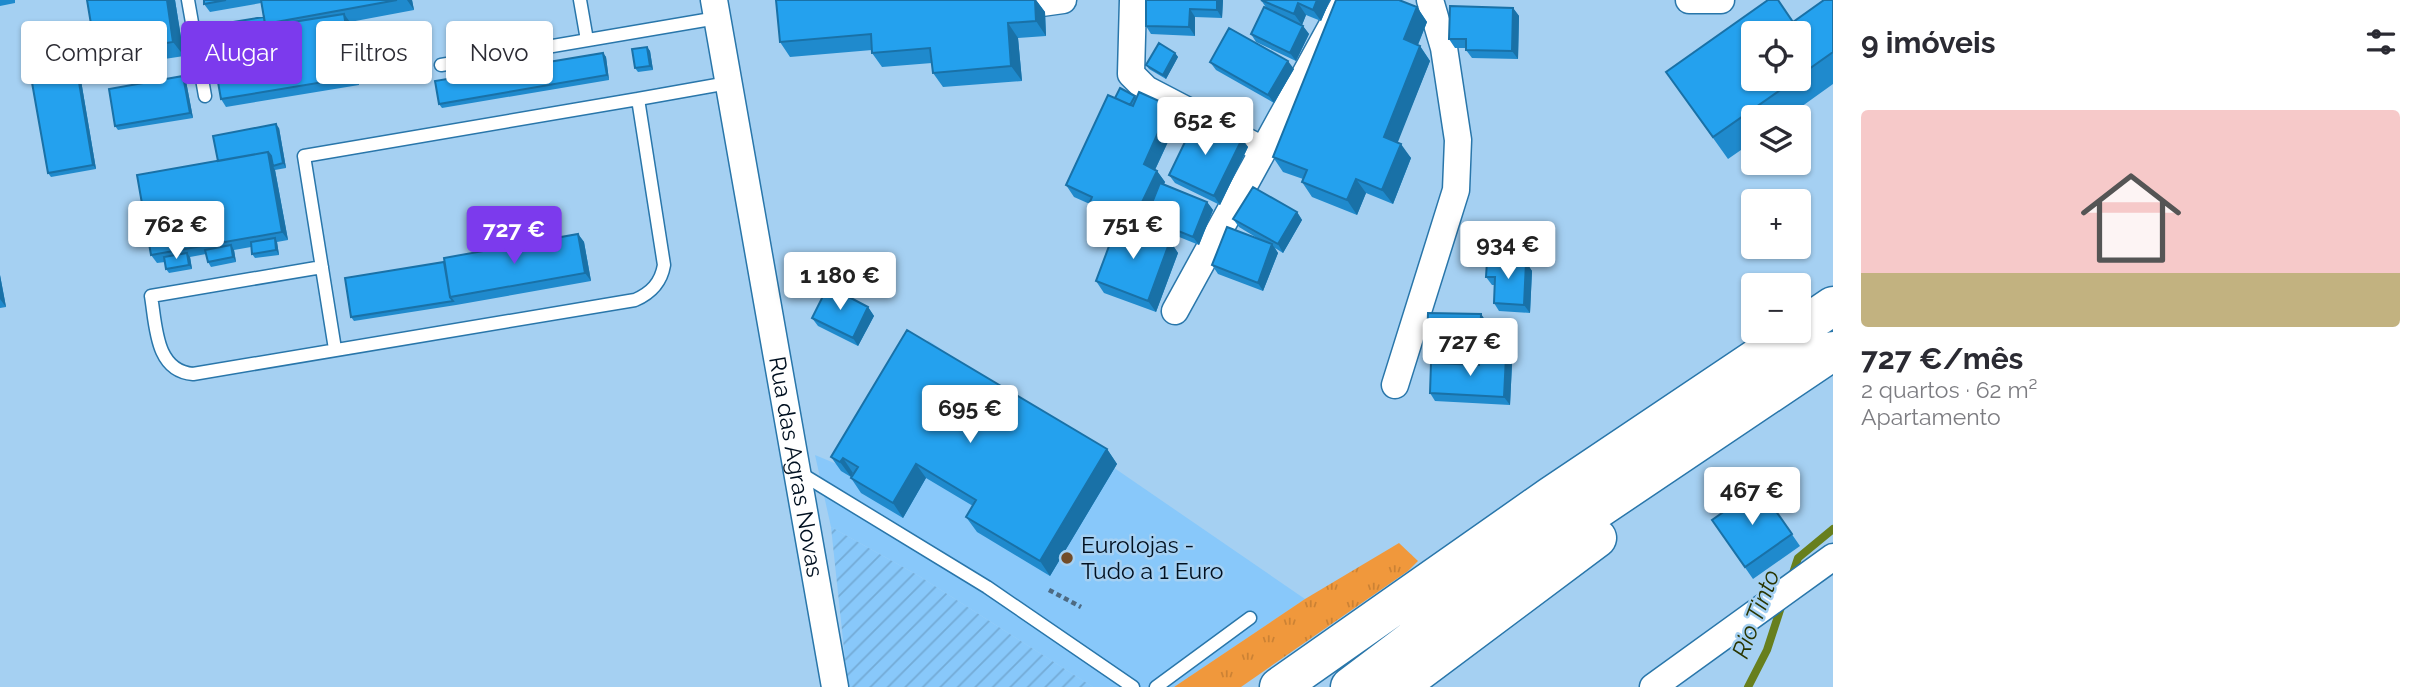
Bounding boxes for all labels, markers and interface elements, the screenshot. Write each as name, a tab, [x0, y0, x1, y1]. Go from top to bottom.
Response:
chip: Comprar	[21, 21, 167, 84]
chip: Alugar	[181, 21, 302, 84]
chip: Filtros	[316, 21, 432, 84]
chip: Novo	[446, 21, 553, 84]
map controls	[1741, 21, 1811, 343]
button: locate	[1741, 21, 1811, 91]
icon: filters	[2362, 23, 2400, 61]
text: 9 imóveis	[1861, 25, 1996, 60]
pin: 652 €	[1156, 97, 1254, 157]
button: layers	[1741, 105, 1811, 175]
text: 652 €	[1173, 106, 1237, 133]
icon: home	[2068, 155, 2194, 281]
button: +	[1741, 189, 1811, 259]
pin: 762 €	[127, 202, 225, 261]
pin: 751 €	[1084, 202, 1182, 261]
pin: 727 €	[465, 206, 563, 266]
text: 762 €	[144, 210, 208, 237]
text: 751 €	[1103, 210, 1163, 237]
text: 727 €	[483, 215, 545, 242]
pin: 934 €	[1459, 222, 1557, 281]
text: 934 €	[1476, 230, 1540, 257]
pin: 1 180 €	[775, 252, 905, 312]
text: 1 180 €	[800, 261, 880, 288]
button: −	[1741, 273, 1811, 343]
pin: 727 €	[1421, 318, 1519, 378]
text: 727 €	[1439, 327, 1501, 354]
text: 727 €/mês	[1861, 341, 2023, 376]
street label: Rua das Agras Novas	[764, 354, 829, 579]
text: 2 quartos · 62 m²	[1861, 376, 2037, 403]
pin: 695 €	[921, 386, 1019, 445]
text: 695 €	[938, 394, 1002, 421]
text: Apartamento	[1861, 403, 2001, 430]
pin: 467 €	[1703, 468, 1801, 527]
text: 467 €	[1720, 476, 1784, 503]
place label: Eurolojas - Tudo a 1 Euro	[1081, 531, 1224, 584]
marker: Eurolojas - Tudo a 1 Euro	[1059, 550, 1075, 566]
water label: Rio Tinto	[1725, 565, 1786, 662]

